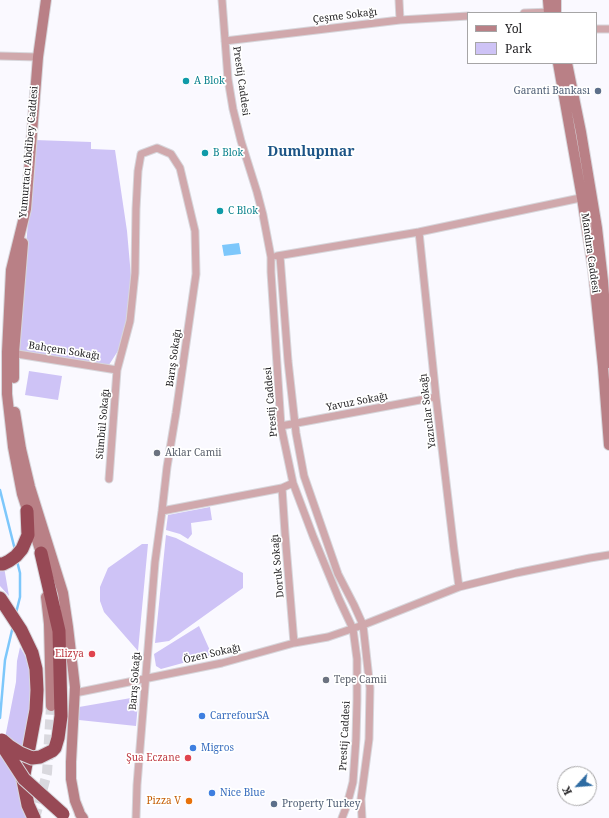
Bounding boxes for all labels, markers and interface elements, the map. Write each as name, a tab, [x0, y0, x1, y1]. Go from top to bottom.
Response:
street label: Çeşme Sokağı	[312, 6, 378, 26]
legend	[467, 12, 597, 64]
text: Yol	[505, 20, 522, 37]
text: Park	[505, 40, 532, 57]
street label: Prestij Caddesi	[230, 45, 252, 117]
place label: A Blok	[194, 75, 225, 87]
marker: A Blok	[181, 76, 191, 86]
place label: Garanti Bankası	[514, 85, 590, 97]
street label: Yumurtacı Abdibey Caddesi	[17, 86, 41, 218]
marker: Garanti Bankası	[593, 86, 603, 96]
district label: Dumlupınar	[267, 144, 355, 160]
place label: B Blok	[213, 147, 243, 159]
marker: B Blok	[200, 148, 210, 158]
place label: C Blok	[228, 205, 258, 217]
marker: C Blok	[215, 206, 225, 216]
street label: Mandıra Caddesi	[578, 212, 602, 294]
street label: Barış Sokağı	[164, 328, 184, 388]
street label: Bahçem Sokağı	[27, 339, 101, 363]
street label: Prestij Caddesi	[262, 367, 280, 437]
street label: Yazıcılar Sokağı	[417, 373, 439, 449]
street label: Sümbül Sokağı	[94, 388, 112, 460]
street label: Yavuz Sokağı	[325, 390, 389, 414]
place label: Aklar Camii	[165, 447, 222, 459]
marker: Aklar Camii	[152, 448, 162, 458]
street label: Doruk Sokağı	[269, 534, 287, 598]
street label: Özen Sokağı	[182, 642, 242, 666]
place label: Elizya	[55, 648, 84, 660]
marker: Elizya	[87, 649, 97, 659]
street label: Barış Sokağı	[127, 651, 143, 711]
place label: Tepe Camii	[334, 674, 387, 686]
marker: Tepe Camii	[321, 675, 331, 685]
street label: Prestij Caddesi	[337, 701, 353, 771]
place label: CarrefourSA	[210, 710, 269, 722]
marker: CarrefourSA	[197, 711, 207, 721]
place label: Migros	[201, 742, 234, 754]
marker: Migros	[188, 743, 198, 753]
place label: Şua Eczane	[126, 752, 180, 764]
marker: Şua Eczane	[183, 753, 193, 763]
north arrow	[557, 766, 597, 806]
text: K	[558, 784, 575, 798]
place label: Nice Blue	[220, 787, 265, 799]
marker: Nice Blue	[207, 788, 217, 798]
place label: Pizza V	[147, 795, 181, 807]
marker: Pizza V	[184, 796, 194, 806]
place label: Property Turkey	[282, 798, 360, 810]
marker: Property Turkey	[269, 799, 279, 809]

